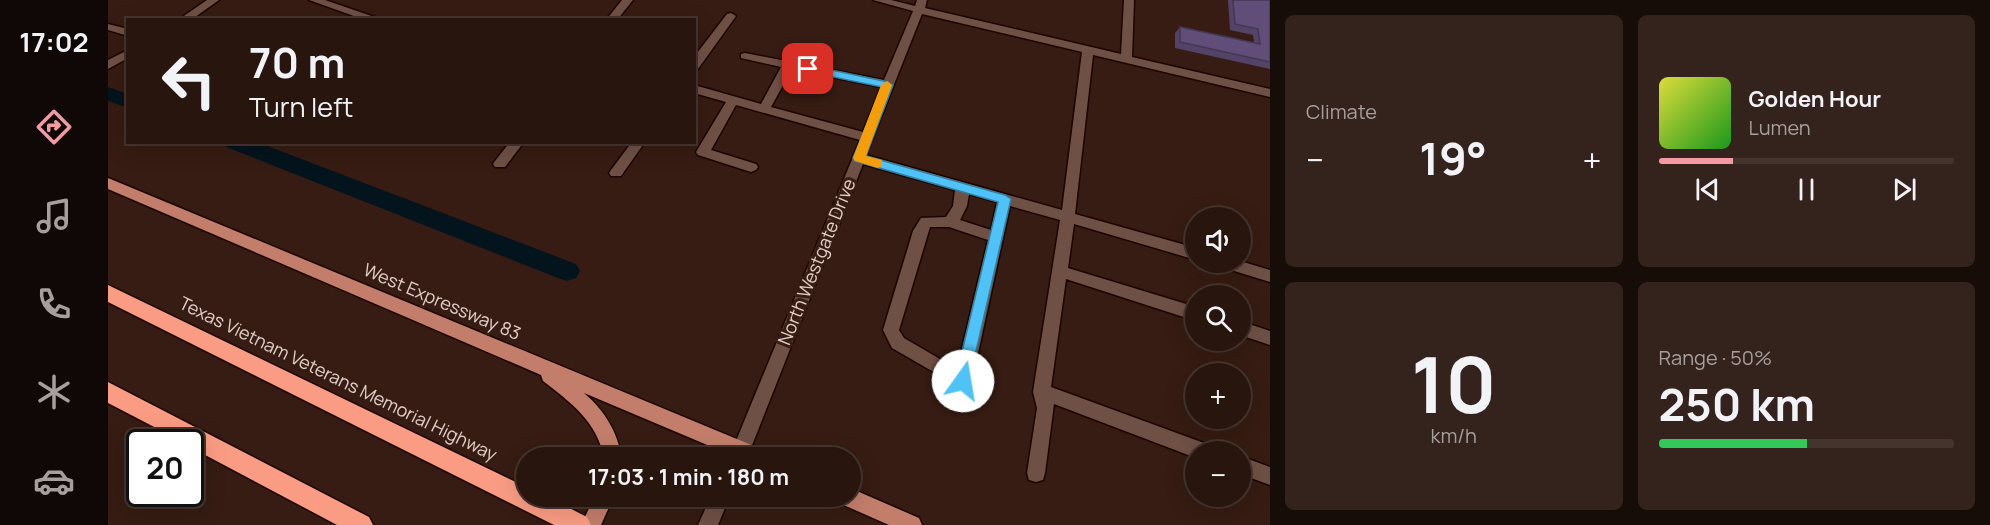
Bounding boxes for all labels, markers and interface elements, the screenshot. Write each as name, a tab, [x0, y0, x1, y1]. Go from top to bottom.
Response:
text: 17:02	[19, 23, 89, 60]
text: 70 m	[249, 33, 345, 91]
icon: left	[150, 42, 228, 120]
pin	[782, 43, 833, 94]
icon: arrive	[791, 52, 824, 85]
text: Golden Hour	[1749, 84, 1881, 114]
text: Turn left	[249, 88, 353, 125]
text: Climate	[1306, 98, 1377, 125]
icon: directions	[33, 106, 75, 148]
text: Lumen	[1749, 114, 1811, 141]
text: 19°	[1419, 127, 1487, 189]
text: −	[1306, 137, 1324, 182]
text: +	[1582, 137, 1601, 182]
icon: previous	[1691, 173, 1724, 206]
icon: pause	[1790, 173, 1823, 206]
icon: next	[1888, 173, 1921, 206]
street label: North Westgate Drive	[772, 175, 860, 348]
icon: music	[33, 195, 75, 237]
map controls	[1185, 207, 1251, 507]
button: sound	[1185, 207, 1251, 273]
street label: West Expressway 83	[360, 257, 525, 345]
icon: phone	[33, 283, 75, 325]
button: search	[1185, 285, 1251, 351]
street label: Texas Vietnam Veterans Memorial Highway	[175, 290, 502, 466]
text: 10	[1411, 330, 1497, 436]
text: Range · 50%	[1659, 344, 1772, 371]
position arrow	[931, 349, 995, 413]
button: +	[1185, 363, 1251, 429]
icon: climate	[33, 371, 75, 413]
text: 250 km	[1659, 373, 1815, 435]
text: km/h	[1430, 422, 1477, 449]
speed limit sign: 20	[126, 429, 204, 507]
button: −	[1185, 441, 1251, 507]
icon: car	[33, 460, 75, 502]
text: 17:03 · 1 min · 180 m	[588, 462, 789, 492]

